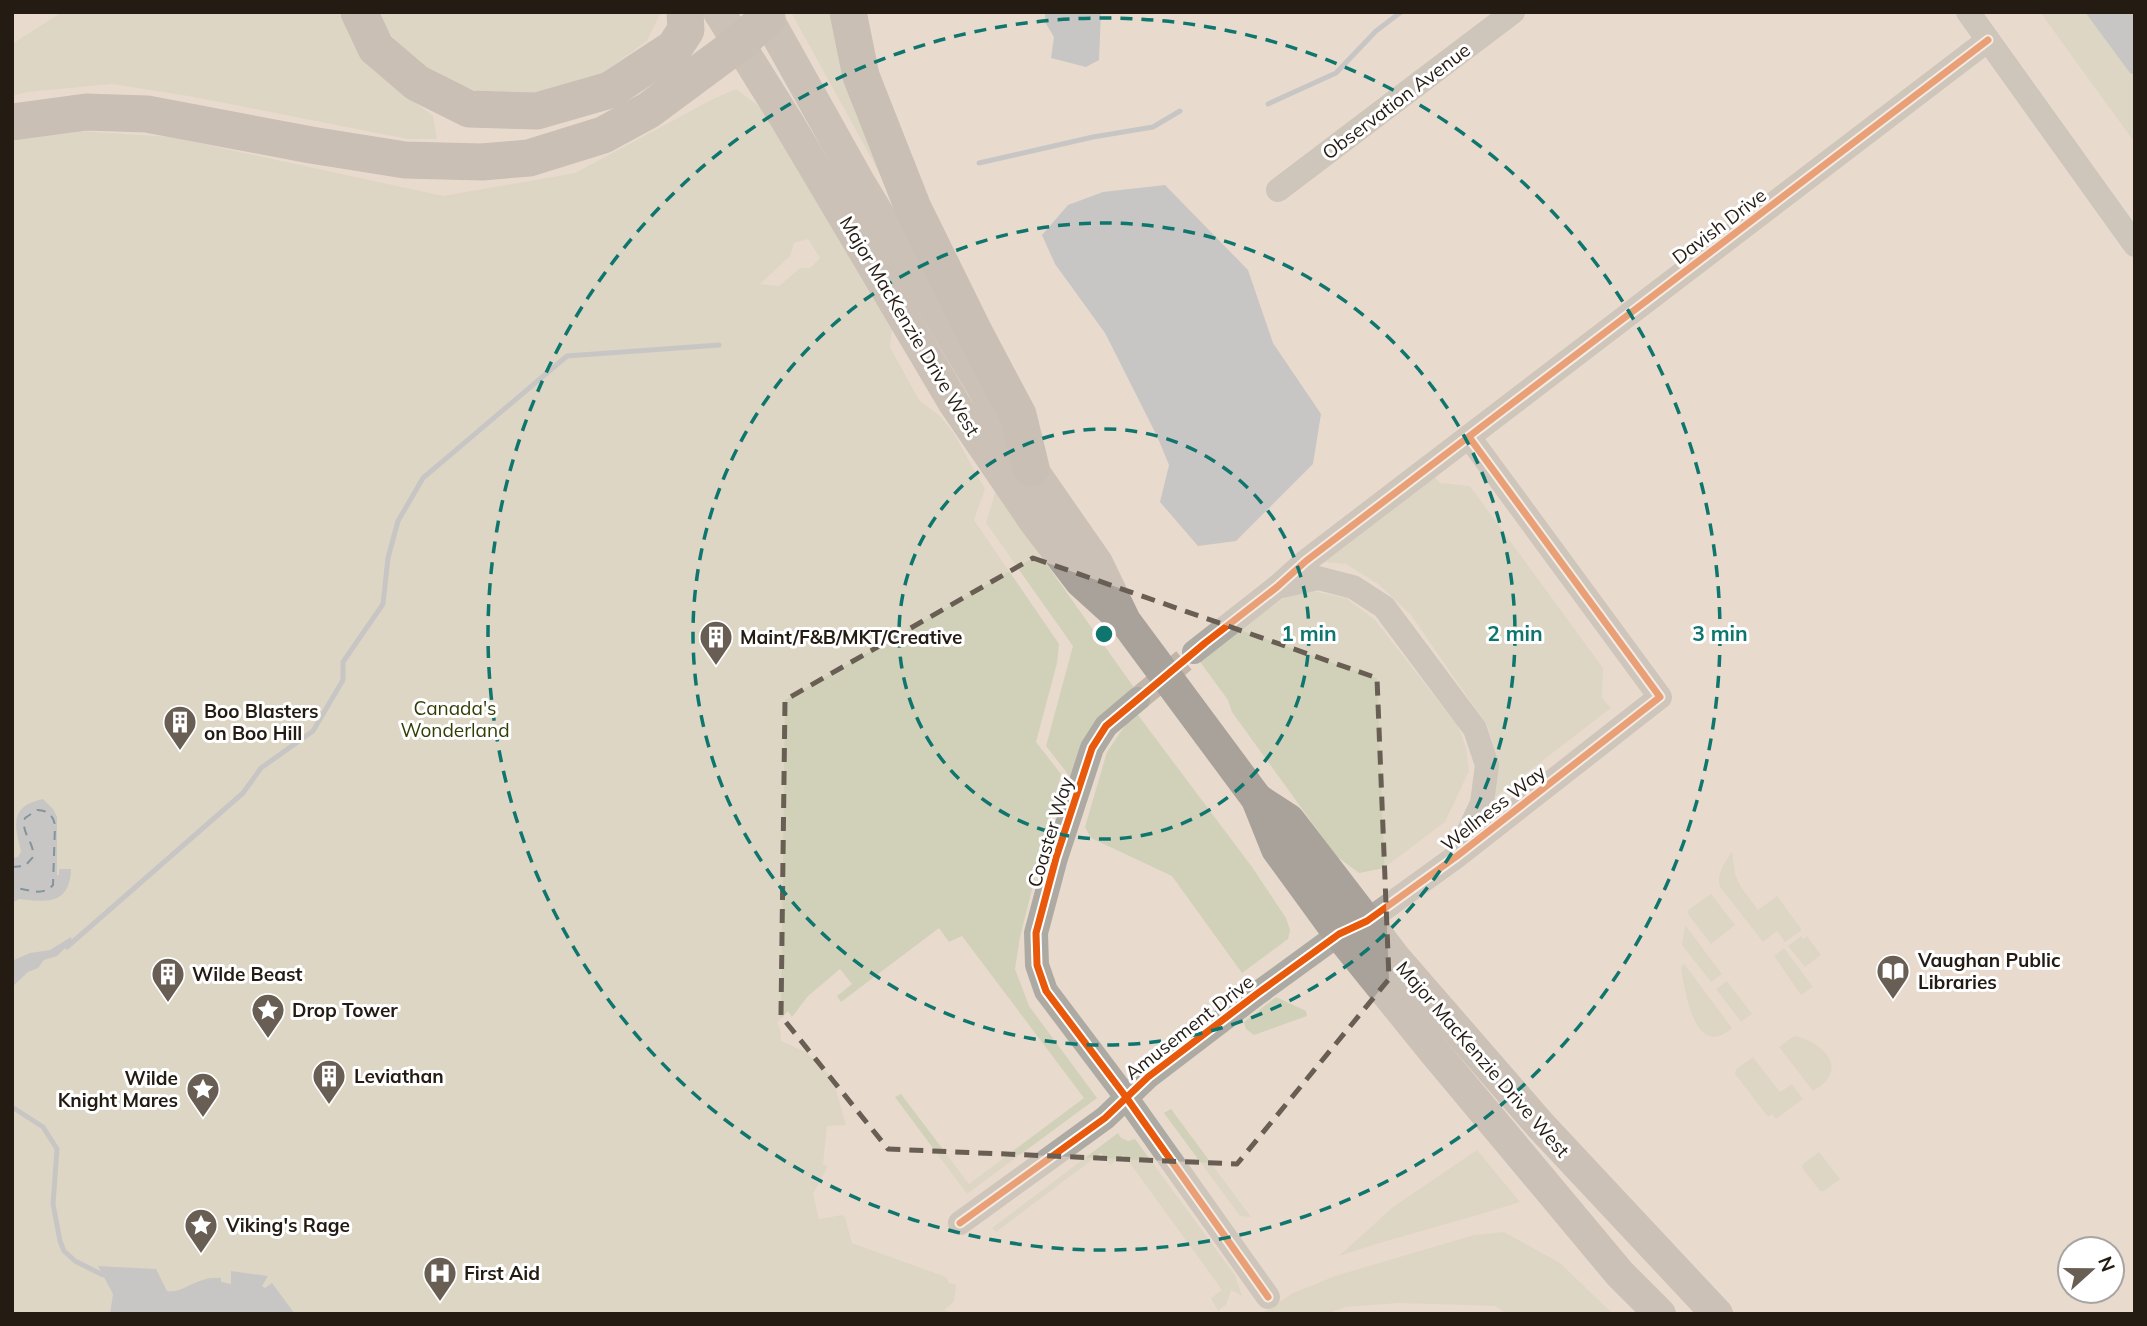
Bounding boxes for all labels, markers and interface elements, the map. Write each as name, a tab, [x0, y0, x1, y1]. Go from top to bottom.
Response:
street label: Observation Avenue	[1317, 38, 1475, 164]
street label: Davish Drive	[1667, 183, 1771, 269]
street label: Major MacKenzie Drive West	[835, 212, 985, 441]
building icon: Maint/F&B/MKT/Creative	[697, 618, 735, 667]
text: 1 min	[1281, 620, 1337, 646]
text: 2 min	[1487, 620, 1543, 646]
text: 3 min	[1692, 620, 1748, 646]
centre of rings	[1092, 622, 1116, 646]
place label: Maint/F&B/MKT/Creative	[740, 625, 962, 649]
park label: Canada's Wonderland	[400, 696, 510, 742]
place label: Boo Blasters on Boo Hill	[204, 699, 319, 745]
building icon: Boo Blasters on Boo Hill	[161, 703, 199, 752]
street label: Wellness Way	[1436, 760, 1550, 856]
street label: Coaster Way	[1022, 774, 1078, 890]
place label: Vaughan Public Libraries	[1917, 948, 2061, 994]
library icon: Vaughan Public Libraries	[1874, 952, 1912, 1001]
building icon: Wilde Beast	[149, 955, 187, 1004]
street label: Major MacKenzie Drive West	[1391, 956, 1575, 1162]
place label: Wilde Beast	[192, 962, 303, 986]
street label: Amusement Drive	[1120, 969, 1258, 1085]
place icon: Drop Tower	[249, 991, 287, 1040]
place label: Drop Tower	[292, 998, 398, 1022]
building icon: Leviathan	[310, 1057, 348, 1106]
place label: Leviathan	[354, 1064, 444, 1088]
place label: Wilde Knight Mares	[58, 1066, 178, 1112]
place icon: Wilde Knight Mares	[184, 1070, 222, 1119]
place icon: Viking's Rage	[182, 1206, 220, 1255]
place label: Viking's Rage	[225, 1213, 350, 1237]
north arrow	[2056, 1235, 2126, 1305]
text: N	[2093, 1253, 2121, 1275]
hospital icon: First Aid	[421, 1254, 459, 1303]
place label: First Aid	[464, 1261, 540, 1285]

